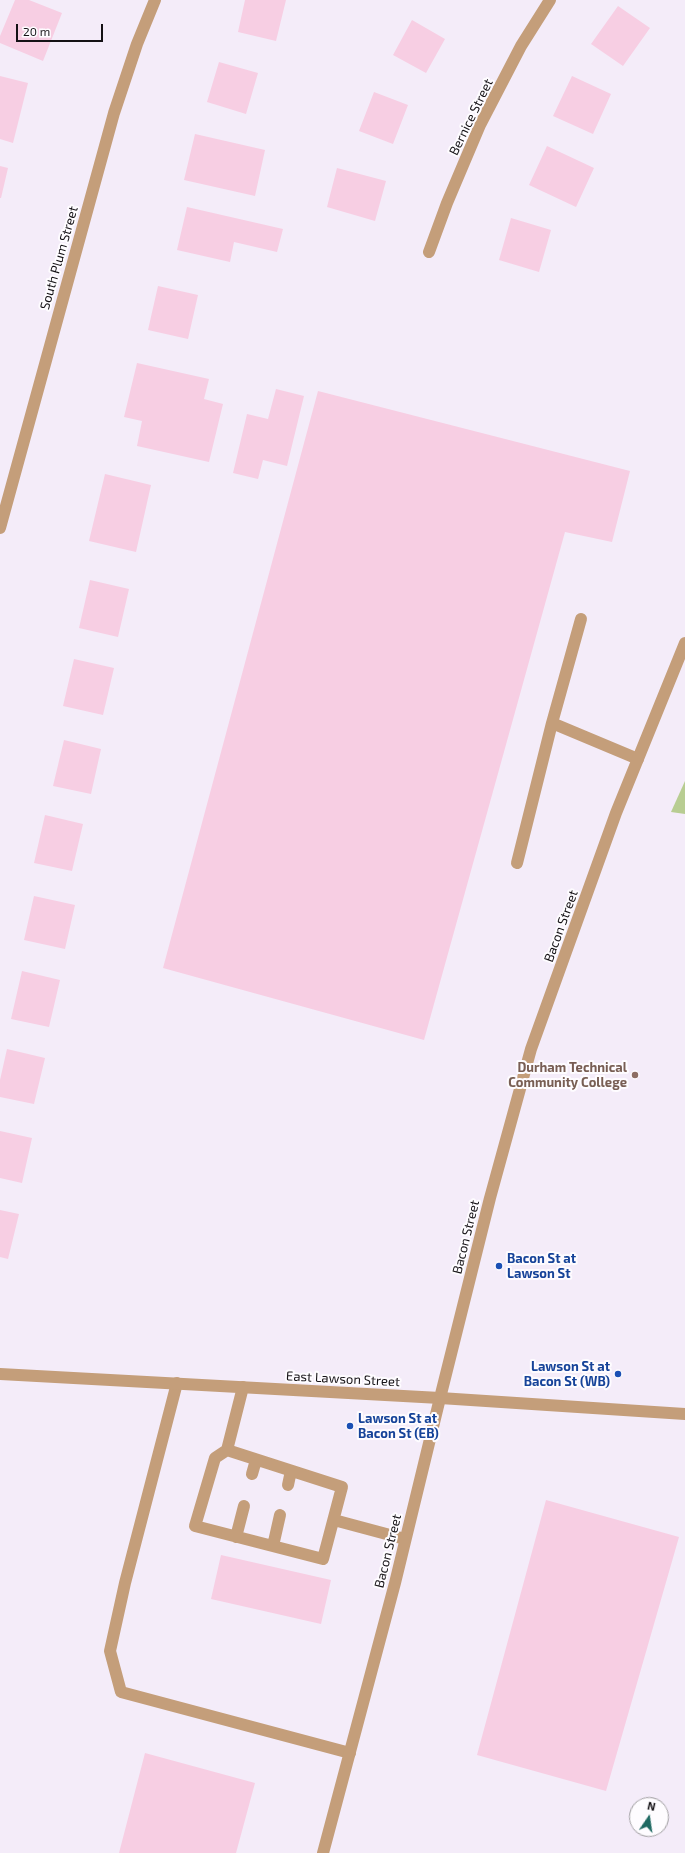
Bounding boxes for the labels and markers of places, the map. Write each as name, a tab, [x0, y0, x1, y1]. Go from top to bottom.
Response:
place label: Durham Technical Community College	[508, 1060, 627, 1091]
marker: Durham Technical Community College	[630, 1070, 640, 1080]
place label: Bacon St at Lawson St	[507, 1251, 576, 1282]
marker: Bacon St at Lawson St	[494, 1261, 504, 1271]
place label: Lawson St at Bacon St (WB)	[524, 1359, 610, 1390]
marker: Lawson St at Bacon St (WB)	[613, 1369, 623, 1379]
place label: Lawson St at Bacon St (EB)	[358, 1411, 439, 1442]
marker: Lawson St at Bacon St (EB)	[345, 1421, 355, 1431]

